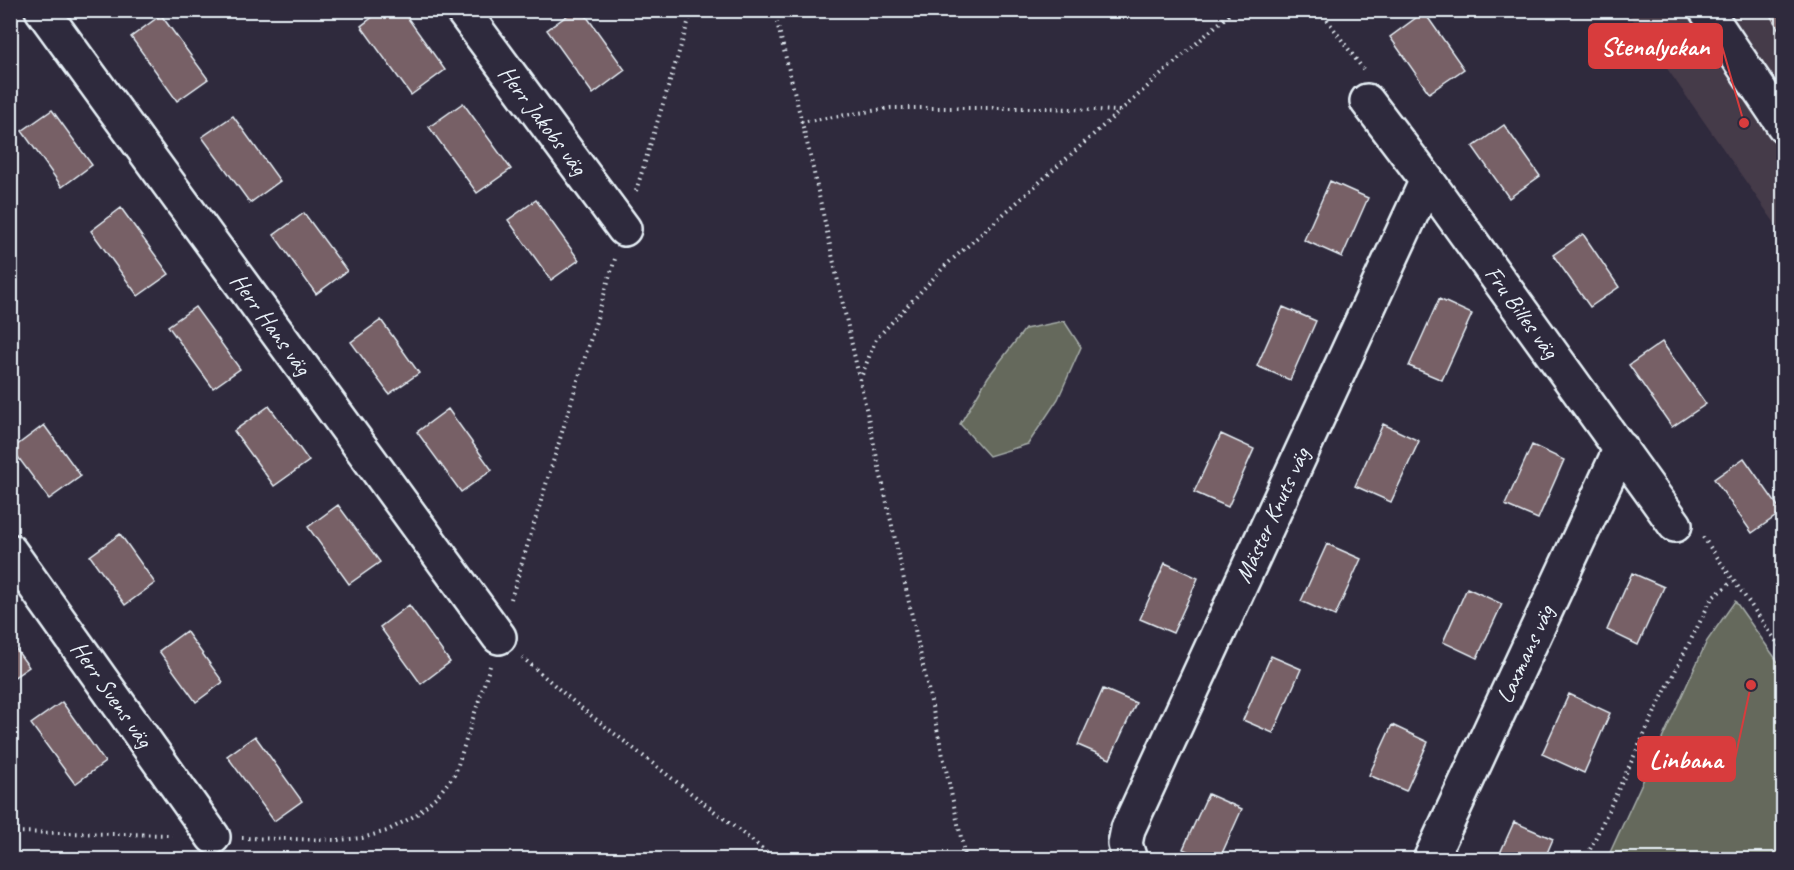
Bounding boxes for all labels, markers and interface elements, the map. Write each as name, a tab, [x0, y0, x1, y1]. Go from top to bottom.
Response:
callout: Stenalyckan	[1589, 24, 1722, 68]
text: Stenalyckan	[1601, 30, 1710, 63]
street label: Herr Jakobs väg	[492, 59, 595, 182]
street label: Fru Billes väg	[1478, 260, 1567, 366]
street label: Herr Hans väg	[224, 267, 319, 382]
street label: Mäster Knuts väg	[1228, 441, 1317, 587]
street label: Laxmans väg	[1489, 599, 1561, 708]
street label: Herr Svens väg	[64, 635, 161, 754]
callout: Linbana	[1638, 737, 1735, 781]
text: Linbana	[1649, 743, 1725, 776]

